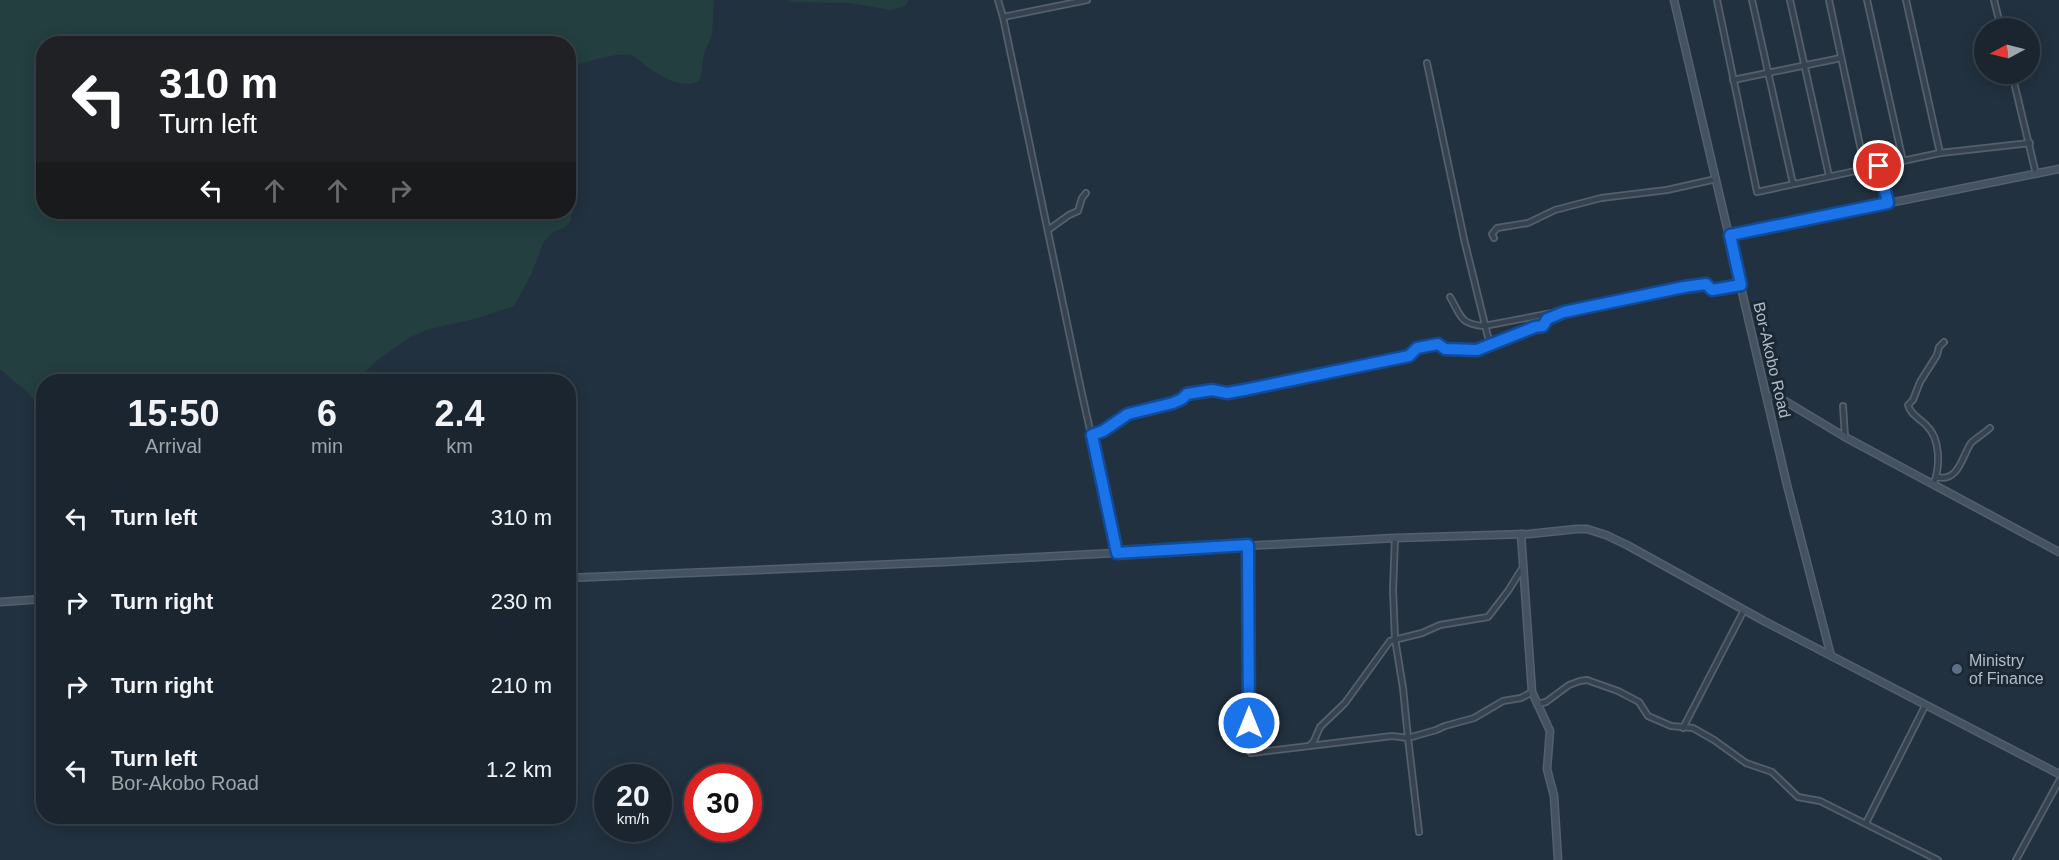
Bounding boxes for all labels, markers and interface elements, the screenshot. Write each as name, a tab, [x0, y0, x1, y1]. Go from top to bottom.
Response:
north arrow	[1974, 18, 2040, 84]
map controls	[1974, 18, 2040, 84]
icon: left	[60, 60, 138, 138]
text: 310 m	[159, 60, 278, 107]
text: Turn left	[159, 109, 257, 139]
pin	[1853, 140, 1904, 191]
icon: arrive	[1862, 149, 1895, 182]
icon: left	[195, 174, 228, 207]
icon: ahead	[258, 174, 291, 207]
icon: ahead	[321, 174, 354, 207]
icon: right	[384, 174, 417, 207]
street label: Bor-Akobo Road	[1750, 300, 1794, 420]
text: 15:50	[127, 393, 219, 434]
text: 6	[317, 393, 337, 434]
text: 2.4	[435, 393, 485, 434]
text: Arrival	[145, 435, 202, 457]
text: min	[311, 435, 343, 457]
text: km	[446, 435, 473, 457]
icon: left	[60, 502, 93, 535]
text: Turn left	[111, 505, 197, 530]
text: 310 m	[491, 505, 552, 530]
icon: right	[60, 586, 93, 619]
text: Turn right	[111, 589, 213, 614]
text: 230 m	[491, 589, 552, 614]
place label: Ministry of Finance	[1969, 652, 2044, 687]
marker: Ministry of Finance	[1950, 662, 1964, 676]
icon: right	[60, 670, 93, 703]
text: Turn right	[111, 673, 213, 698]
text: 210 m	[491, 673, 552, 698]
position arrow	[1217, 691, 1281, 755]
text: Turn left	[111, 746, 197, 771]
icon: left	[60, 754, 93, 787]
text: 1.2 km	[486, 757, 552, 782]
speed limit sign: 30	[684, 764, 762, 842]
text: Bor-Akobo Road	[111, 772, 259, 794]
text: 20	[616, 779, 650, 812]
text: km/h	[617, 810, 649, 827]

